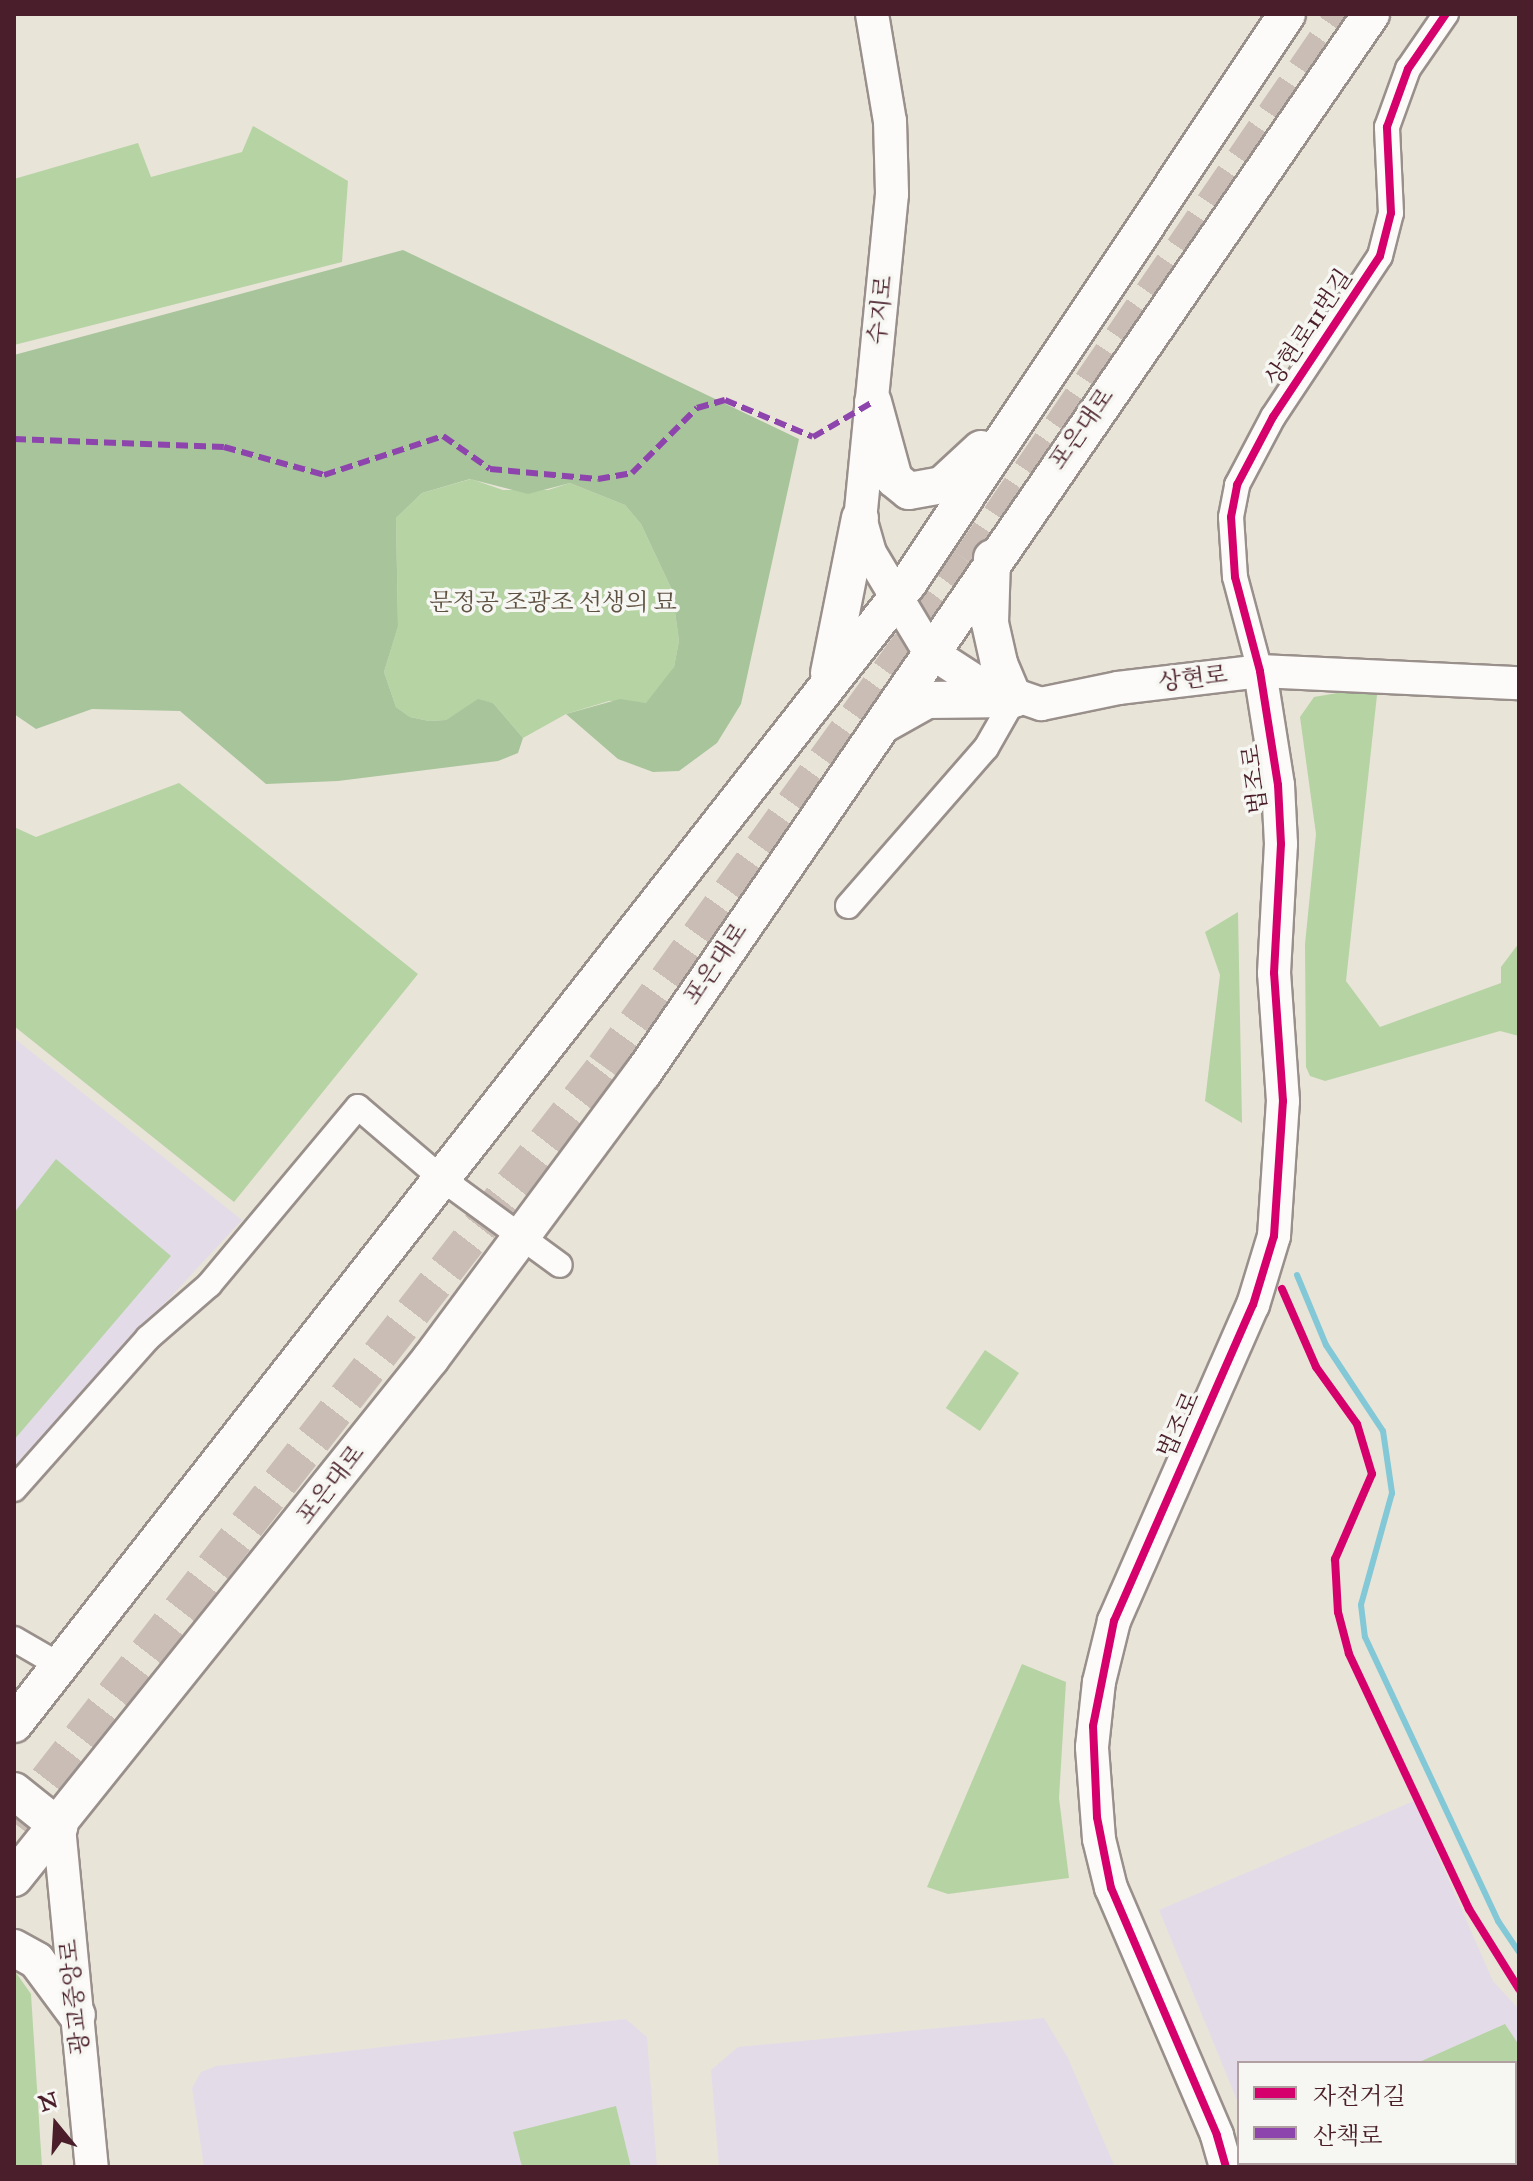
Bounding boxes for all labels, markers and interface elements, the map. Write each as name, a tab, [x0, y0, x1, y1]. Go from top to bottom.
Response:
street label: 상현로11번길	[1259, 264, 1359, 392]
street label: 수지로	[863, 274, 899, 346]
street label: 포은대로	[1044, 383, 1120, 475]
park label: 문정공 조광조 선생의 묘	[429, 589, 677, 617]
street label: 상현로	[1157, 660, 1229, 698]
street label: 법조로	[1236, 743, 1274, 815]
street label: 포은대로	[678, 918, 754, 1010]
street label: 법조로	[1152, 1387, 1206, 1463]
street label: 포은대로	[291, 1440, 371, 1530]
street label: 광교중앙로	[55, 1938, 95, 2056]
legend	[1237, 2061, 1517, 2165]
text: 자전거길	[1313, 2081, 1406, 2111]
north arrow	[16, 2085, 96, 2165]
text: N	[35, 2086, 61, 2117]
text: 산책로	[1313, 2121, 1383, 2151]

